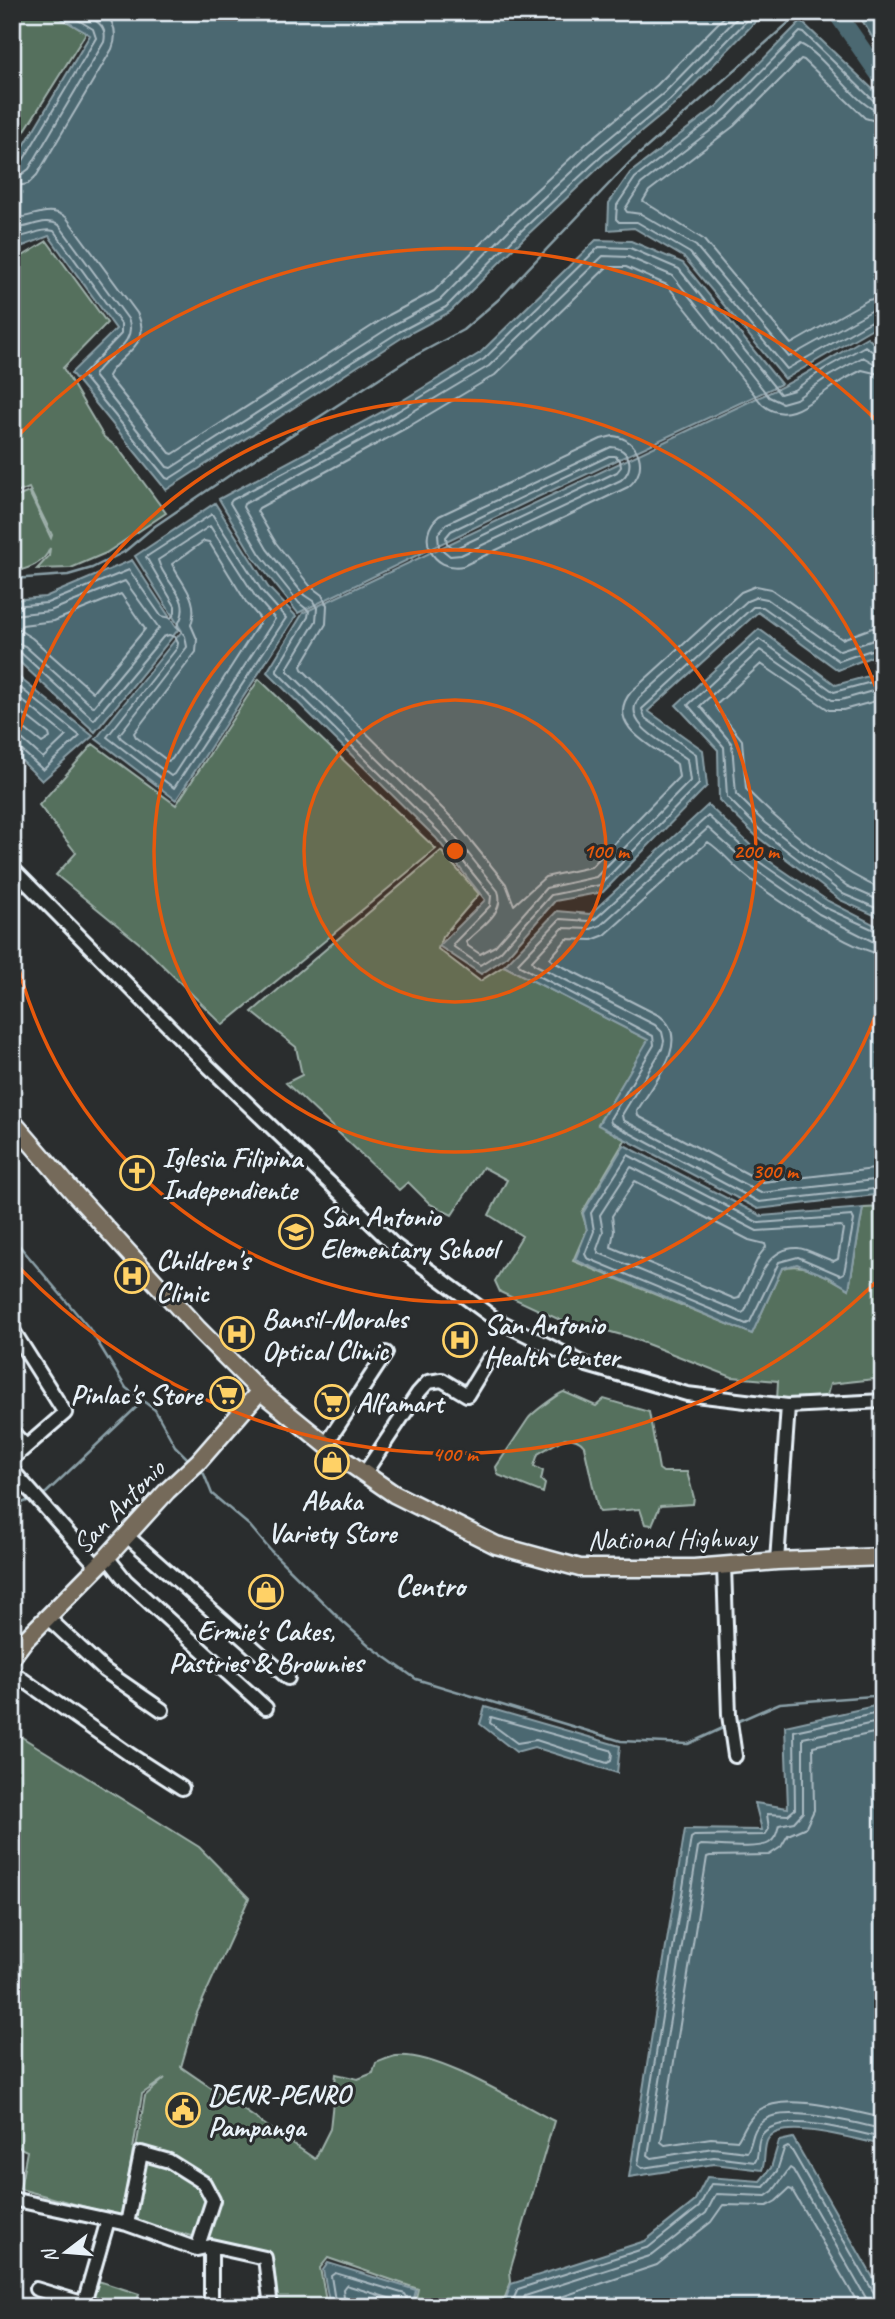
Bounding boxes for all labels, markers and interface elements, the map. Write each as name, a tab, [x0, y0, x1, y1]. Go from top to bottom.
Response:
text: 100 m	[583, 838, 631, 864]
text: 200 m	[733, 838, 781, 864]
centre of rings	[443, 839, 467, 863]
place label: Iglesia Filipina Independiente	[162, 1140, 305, 1207]
church icon: Iglesia Filipina Independiente	[118, 1154, 156, 1192]
text: 300 m	[752, 1158, 800, 1184]
place label: San Antonio Elementary School	[320, 1199, 503, 1266]
school or university icon: San Antonio Elementary School	[277, 1213, 315, 1251]
place label: Children's Clinic	[156, 1243, 253, 1310]
hospital icon: Children's Clinic	[113, 1257, 151, 1295]
place label: Bansil-Morales Optical Clinic	[262, 1301, 411, 1368]
place label: San Antonio Health Center	[484, 1307, 622, 1374]
hospital icon: Bansil-Morales Optical Clinic	[218, 1315, 256, 1353]
hospital icon: San Antonio Health Center	[441, 1321, 479, 1359]
supermarket icon: Pinlac's Store	[208, 1375, 246, 1413]
place label: Pinlac's Store	[71, 1377, 205, 1412]
supermarket icon: Alfamart	[313, 1383, 351, 1421]
place label: Alfamart	[356, 1385, 447, 1420]
text: 400 m	[432, 1441, 480, 1467]
shop icon: Abaka Variety Store	[313, 1443, 351, 1481]
street label: San Antonio	[65, 1450, 174, 1561]
place label: Abaka Variety Store	[268, 1483, 399, 1550]
street label: National Highway	[587, 1519, 759, 1557]
district label: Centro	[395, 1567, 468, 1605]
shop icon: Ermie's Cakes, Pastries & Brownies	[247, 1573, 285, 1611]
place label: Ermie's Cakes, Pastries & Brownies	[169, 1613, 366, 1680]
place label: DENR-PENRO Pampanga	[208, 2077, 354, 2144]
public building icon: DENR-PENRO Pampanga	[164, 2091, 202, 2129]
north arrow	[32, 2218, 102, 2288]
text: N	[37, 2244, 64, 2265]

